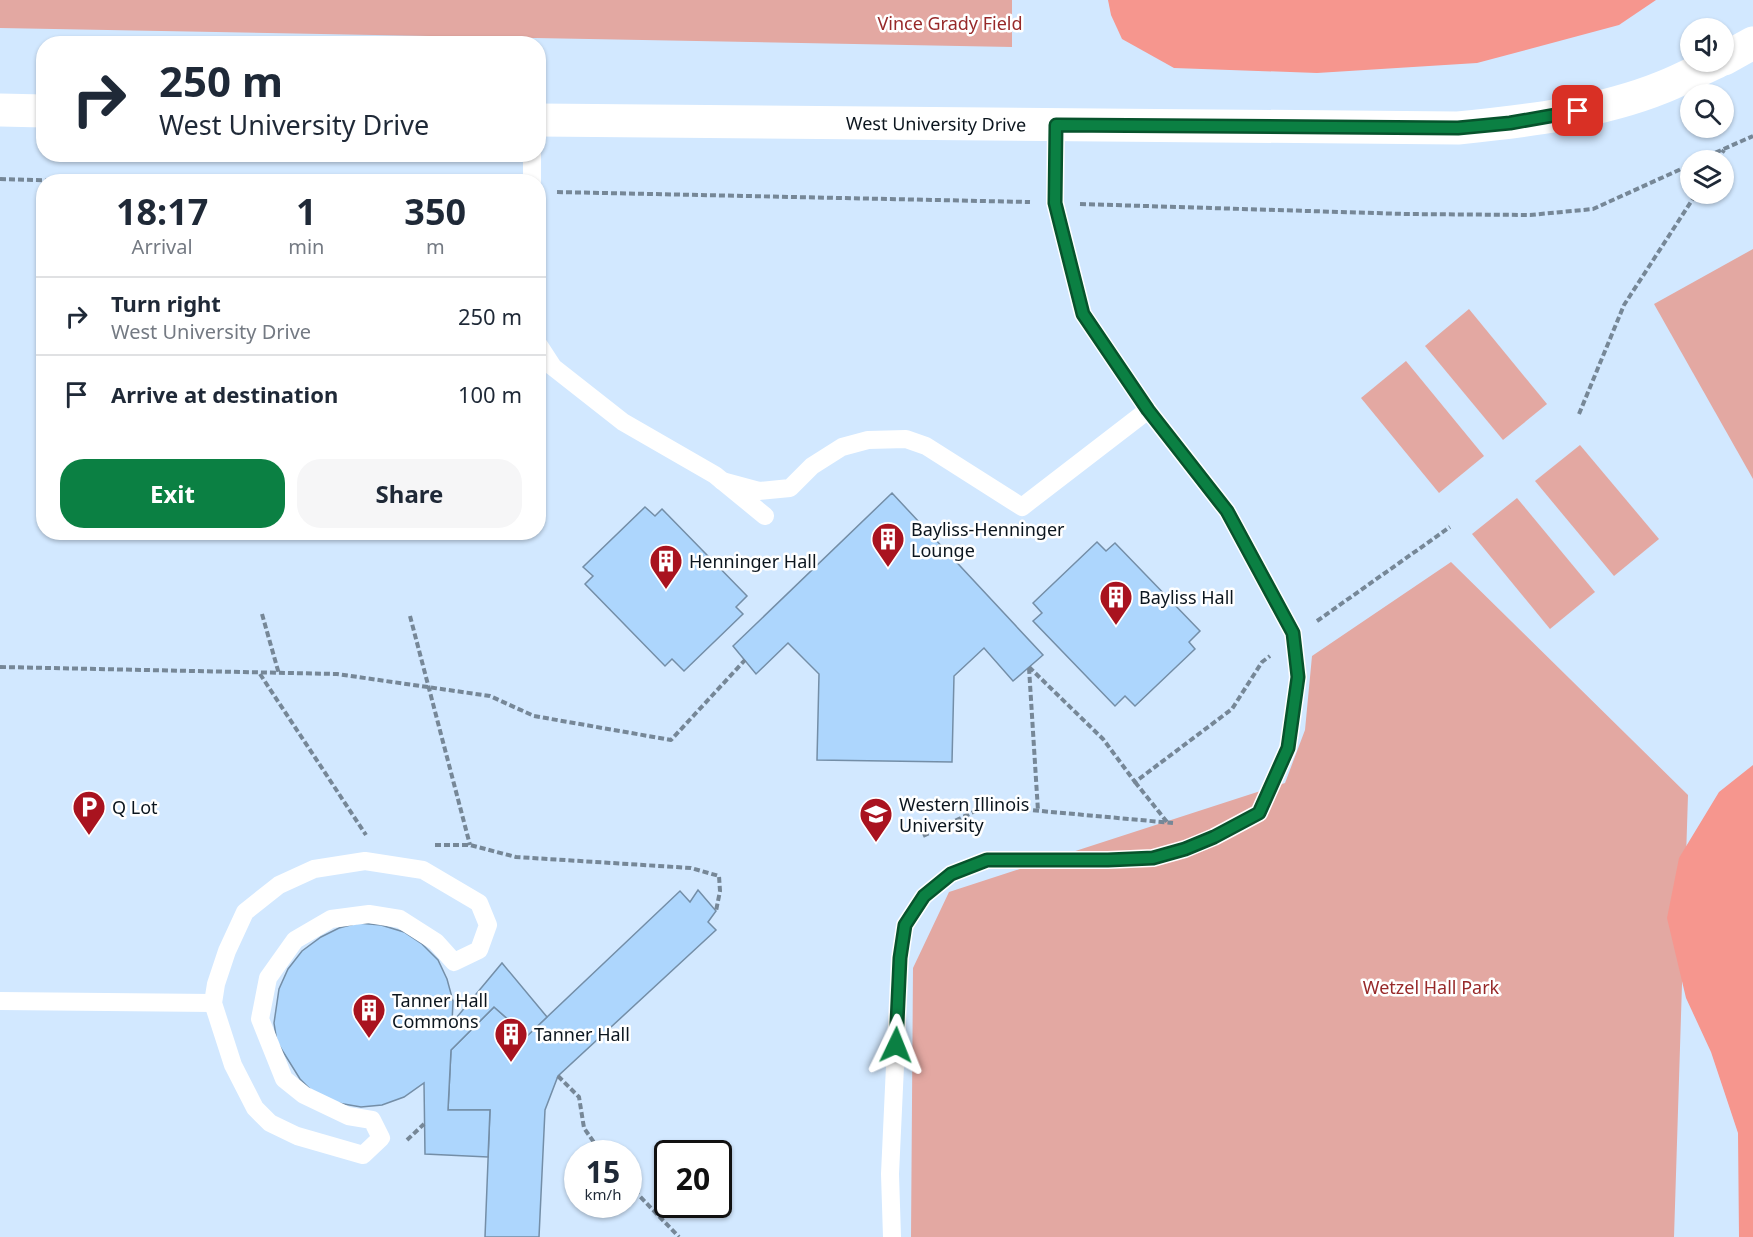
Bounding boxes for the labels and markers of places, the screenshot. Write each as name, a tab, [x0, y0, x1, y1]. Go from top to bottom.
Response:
pin	[1552, 85, 1603, 136]
place label: Bayliss-Henninger Lounge	[911, 517, 1065, 562]
building icon: Bayliss-Henninger Lounge	[870, 521, 906, 568]
building icon: Henninger Hall	[648, 543, 684, 590]
place label: Henninger Hall	[689, 549, 817, 573]
building icon: Bayliss Hall	[1098, 579, 1134, 626]
place label: Bayliss Hall	[1139, 585, 1234, 609]
parking icon: Q Lot	[71, 789, 107, 836]
place label: Western Illinois University	[899, 792, 1029, 837]
place label: Q Lot	[112, 795, 158, 819]
school or university icon: Western Illinois University	[858, 796, 894, 843]
place label: Tanner Hall Commons	[392, 988, 488, 1033]
building icon: Tanner Hall Commons	[351, 992, 387, 1039]
building icon: Tanner Hall	[493, 1016, 529, 1063]
place label: Tanner Hall	[534, 1022, 630, 1046]

